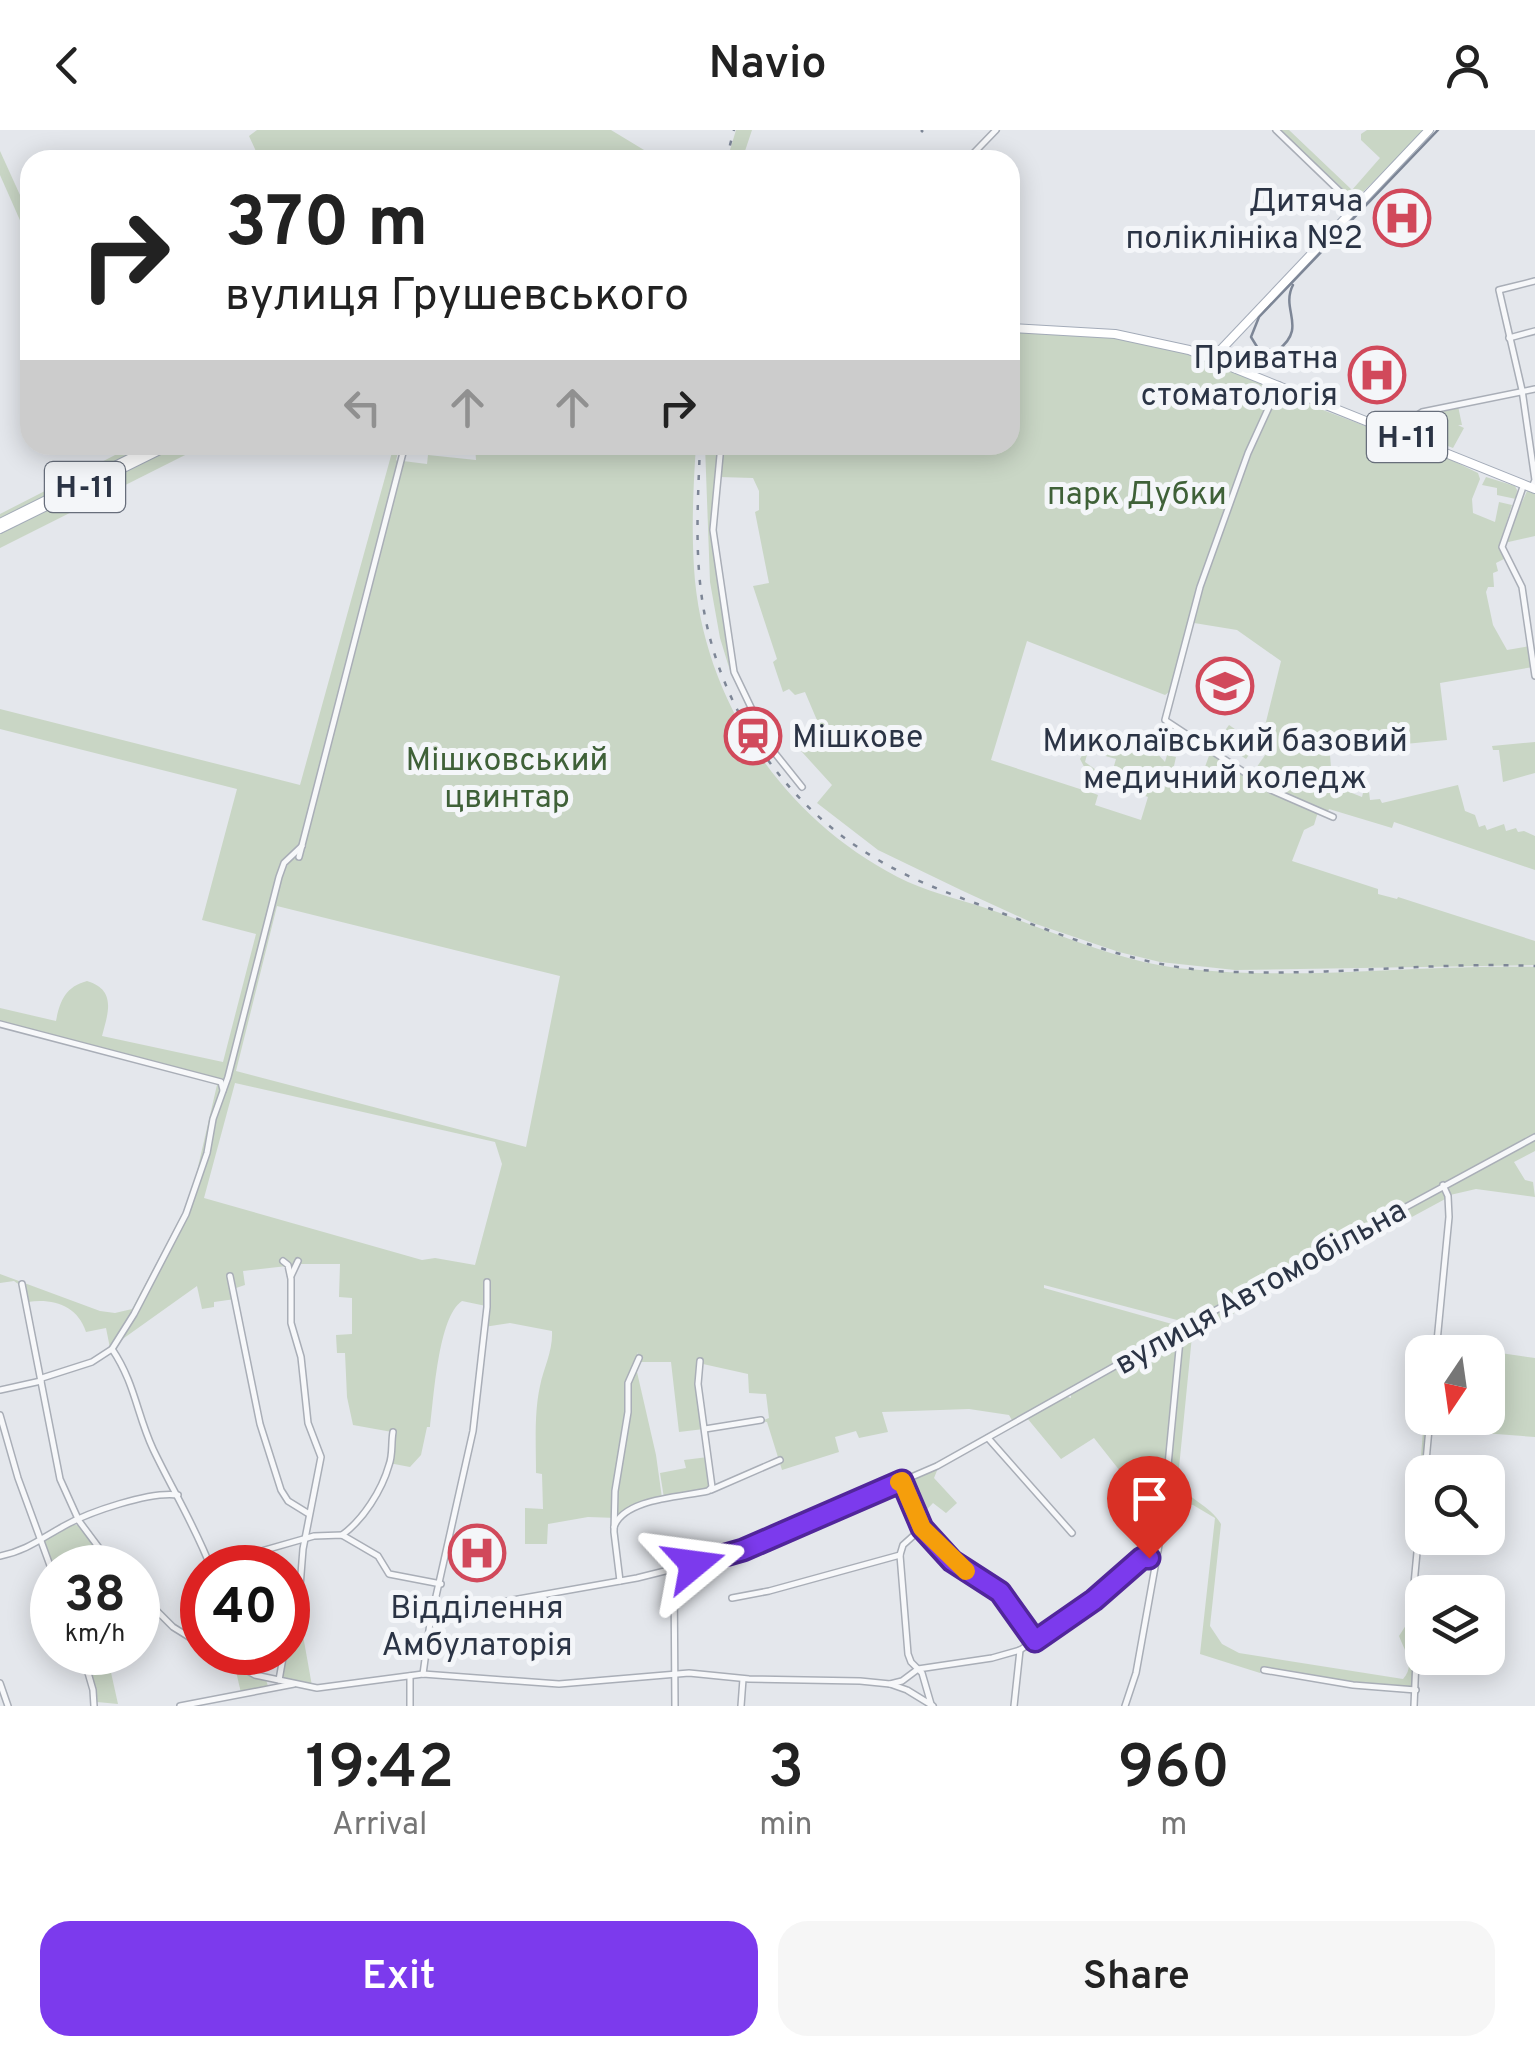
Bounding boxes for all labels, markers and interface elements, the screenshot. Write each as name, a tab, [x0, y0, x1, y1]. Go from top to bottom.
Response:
text: Navio	[708, 37, 827, 94]
icon: back	[40, 38, 95, 93]
icon: person	[1440, 38, 1495, 93]
text: 370 m	[225, 182, 428, 271]
place label: Дитяча поліклініка №2	[1125, 183, 1363, 260]
hospital icon: Дитяча поліклініка №2	[1372, 188, 1432, 248]
icon: right	[60, 190, 190, 320]
text: вулиця Грушевського	[225, 269, 689, 326]
place label: Приватна стоматологія	[1141, 340, 1338, 417]
hospital icon: Приватна стоматологія	[1347, 345, 1407, 405]
icon: left	[335, 380, 390, 435]
icon: ahead	[440, 380, 495, 435]
icon: ahead	[545, 380, 600, 435]
icon: right	[650, 380, 705, 435]
road number: Н-11	[1367, 412, 1447, 462]
road number: Н-11	[45, 462, 125, 512]
park label: парк Дубки	[1047, 476, 1227, 516]
school or university icon: Миколаївський базовий медичний коледж	[1195, 656, 1255, 716]
station icon: Мішкове	[723, 706, 783, 766]
place label: Мішкове	[792, 719, 923, 759]
place label: Миколаївський базовий медичний коледж	[1042, 723, 1408, 800]
park label: Мішковський цвинтар	[406, 742, 608, 819]
street label: вулиця Автомобільна	[1109, 1192, 1414, 1385]
north arrow	[1405, 1335, 1505, 1435]
map controls	[1405, 1335, 1505, 1675]
button: search	[1405, 1455, 1505, 1555]
pin	[1107, 1456, 1192, 1559]
icon: arrive	[1122, 1471, 1177, 1526]
position arrow	[642, 1512, 746, 1616]
hospital icon: Відділення Амбулаторія	[447, 1523, 507, 1583]
speed limit sign: 40	[180, 1545, 310, 1675]
text: 38	[64, 1566, 126, 1629]
button: layers	[1405, 1575, 1505, 1675]
place label: Відділення Амбулаторія	[381, 1590, 573, 1667]
text: km/h	[65, 1619, 125, 1651]
text: 19:42	[305, 1733, 454, 1809]
text: 3	[768, 1733, 804, 1809]
text: 960	[1118, 1733, 1230, 1809]
text: Arrival	[332, 1806, 427, 1846]
text: min	[759, 1806, 813, 1846]
text: m	[1160, 1806, 1187, 1846]
button: Exit	[40, 1921, 758, 2036]
button: Share	[778, 1921, 1495, 2036]

